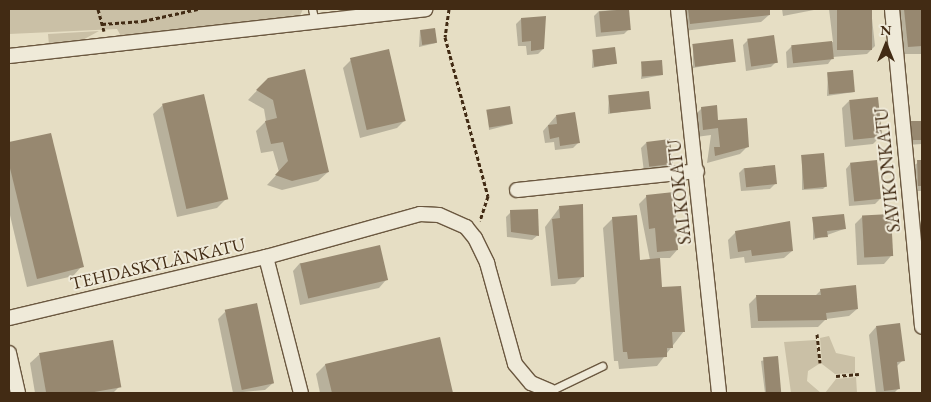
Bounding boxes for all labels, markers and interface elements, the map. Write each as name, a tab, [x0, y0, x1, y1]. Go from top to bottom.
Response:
north arrow	[861, 20, 911, 70]
text: N	[880, 21, 892, 39]
street label: SAVIKONKATU	[871, 107, 905, 233]
street label: SALKOKATU	[664, 138, 696, 246]
street label: TEHDASKYLÄNKATU	[68, 233, 248, 295]

